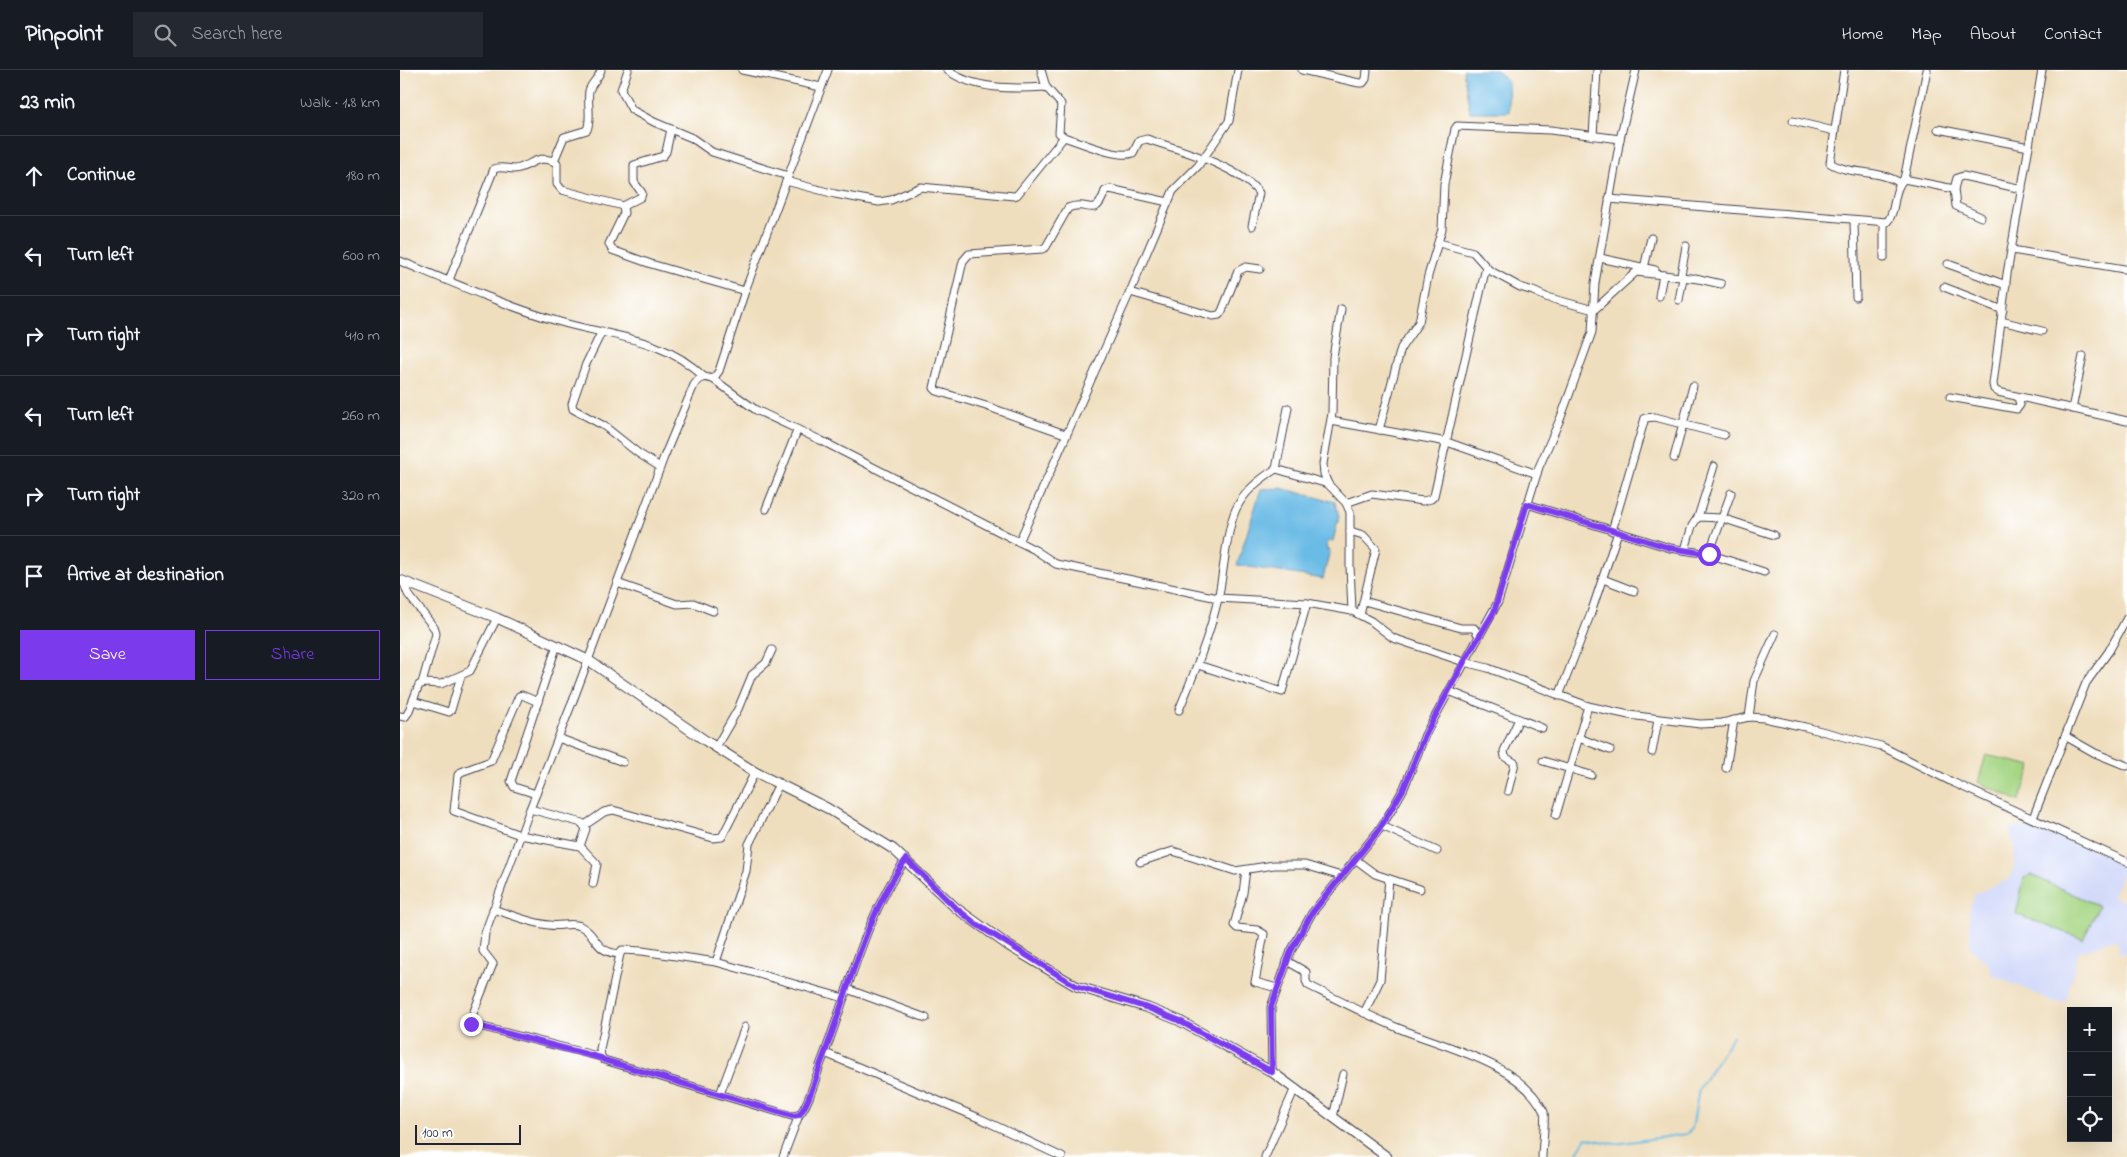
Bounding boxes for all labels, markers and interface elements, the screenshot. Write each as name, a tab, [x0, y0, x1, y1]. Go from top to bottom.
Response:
search box	[133, 12, 483, 57]
text: Pinpoint	[25, 17, 103, 52]
icon: search	[151, 21, 179, 49]
text: Search here	[191, 21, 282, 48]
text: Home	[1842, 22, 1883, 48]
text: Map	[1911, 22, 1942, 48]
text: About	[1970, 22, 2016, 48]
text: Contact	[2044, 22, 2102, 48]
text: 23 min	[20, 88, 75, 118]
text: Walk · 1.8 km	[300, 91, 380, 115]
icon: ahead	[20, 162, 48, 190]
text: Continue	[67, 162, 135, 189]
text: 180 m	[346, 164, 380, 188]
icon: left	[20, 242, 48, 270]
text: Turn left	[67, 242, 134, 269]
text: 600 m	[343, 244, 380, 268]
icon: right	[20, 322, 48, 350]
text: Turn right	[67, 322, 140, 349]
text: 410 m	[345, 324, 380, 348]
icon: left	[20, 402, 48, 430]
text: Turn left	[67, 402, 134, 429]
text: 260 m	[342, 404, 380, 428]
icon: right	[20, 482, 48, 510]
text: Turn right	[67, 482, 140, 509]
text: 320 m	[342, 484, 380, 508]
route start	[1698, 543, 1721, 566]
icon: arrive	[20, 562, 48, 590]
text: Arrive at destination	[67, 562, 224, 589]
button: Save	[20, 630, 195, 680]
button: Share	[205, 630, 380, 680]
map controls	[2067, 1007, 2112, 1142]
button: +	[2067, 1007, 2112, 1052]
route end	[460, 1013, 483, 1036]
button: −	[2067, 1052, 2112, 1097]
button: locate	[2067, 1097, 2112, 1142]
scale bar	[415, 1122, 521, 1145]
text: 100 m	[422, 1123, 453, 1144]

